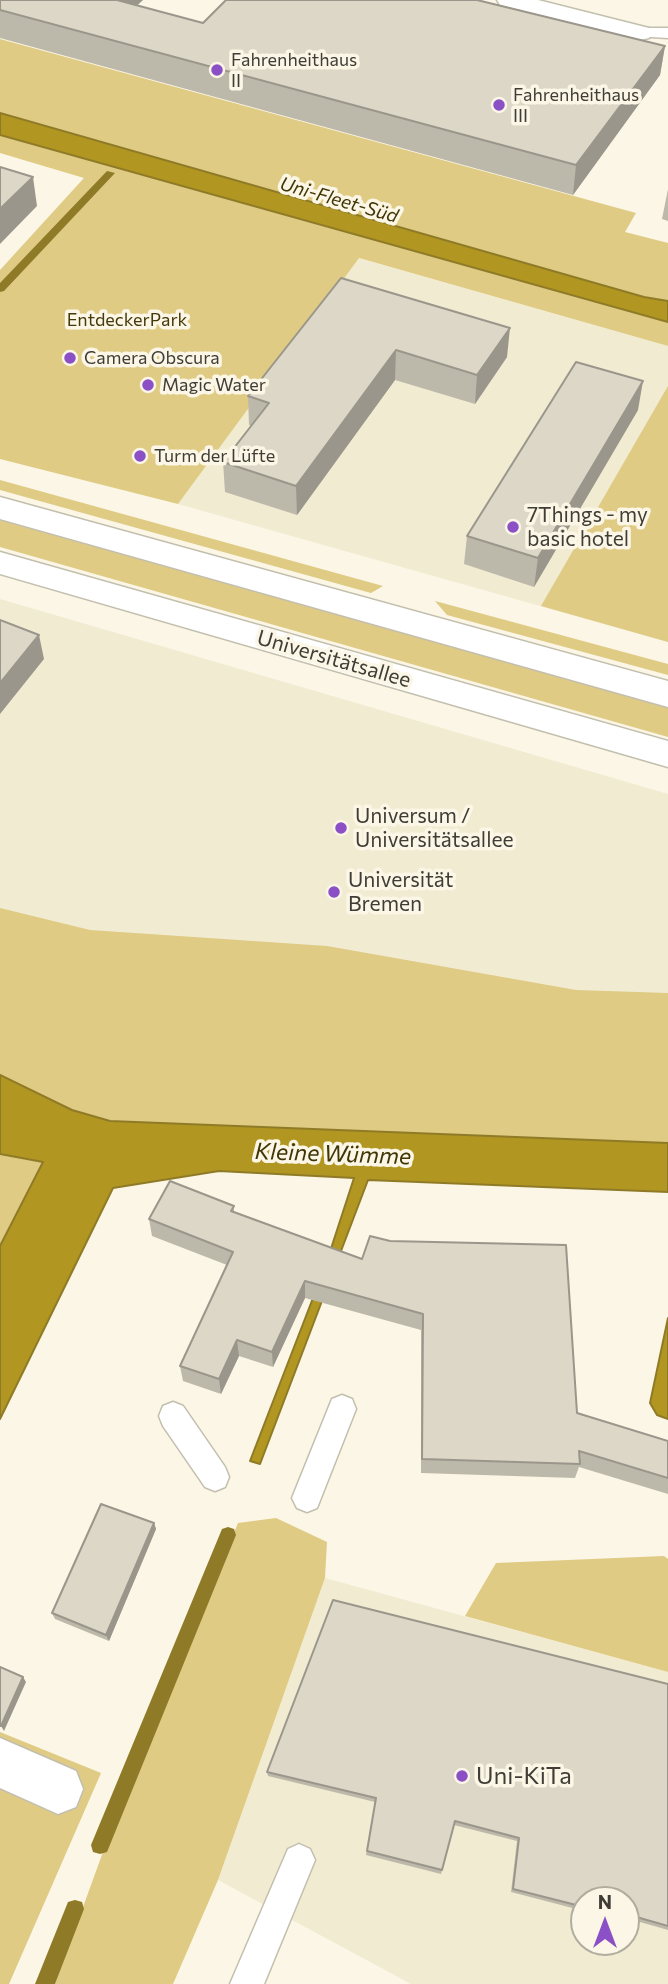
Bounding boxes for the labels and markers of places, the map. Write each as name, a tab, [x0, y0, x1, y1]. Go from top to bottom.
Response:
place label: Fahrenheithaus II	[231, 49, 357, 92]
marker: Fahrenheithaus II	[209, 62, 225, 78]
place label: Fahrenheithaus III	[513, 84, 639, 126]
marker: Fahrenheithaus III	[491, 97, 507, 113]
place label: Camera Obscura	[84, 347, 220, 369]
marker: Camera Obscura	[62, 350, 78, 366]
place label: Magic Water	[162, 374, 266, 396]
marker: Magic Water	[140, 377, 156, 393]
place label: Turm der Lüfte	[154, 445, 275, 467]
marker: Turm der Lüfte	[132, 448, 148, 464]
place label: 7Things - my basic hotel	[527, 502, 648, 552]
marker: 7Things - my basic hotel	[505, 519, 521, 535]
place label: Universum / Universitätsallee	[355, 803, 514, 853]
marker: Universum / Universitätsallee	[333, 820, 349, 836]
place label: Universität Bremen	[348, 867, 453, 917]
marker: Universität Bremen	[326, 884, 342, 900]
place label: Uni-KiTa	[476, 1762, 572, 1790]
marker: Uni-KiTa	[454, 1768, 470, 1784]

